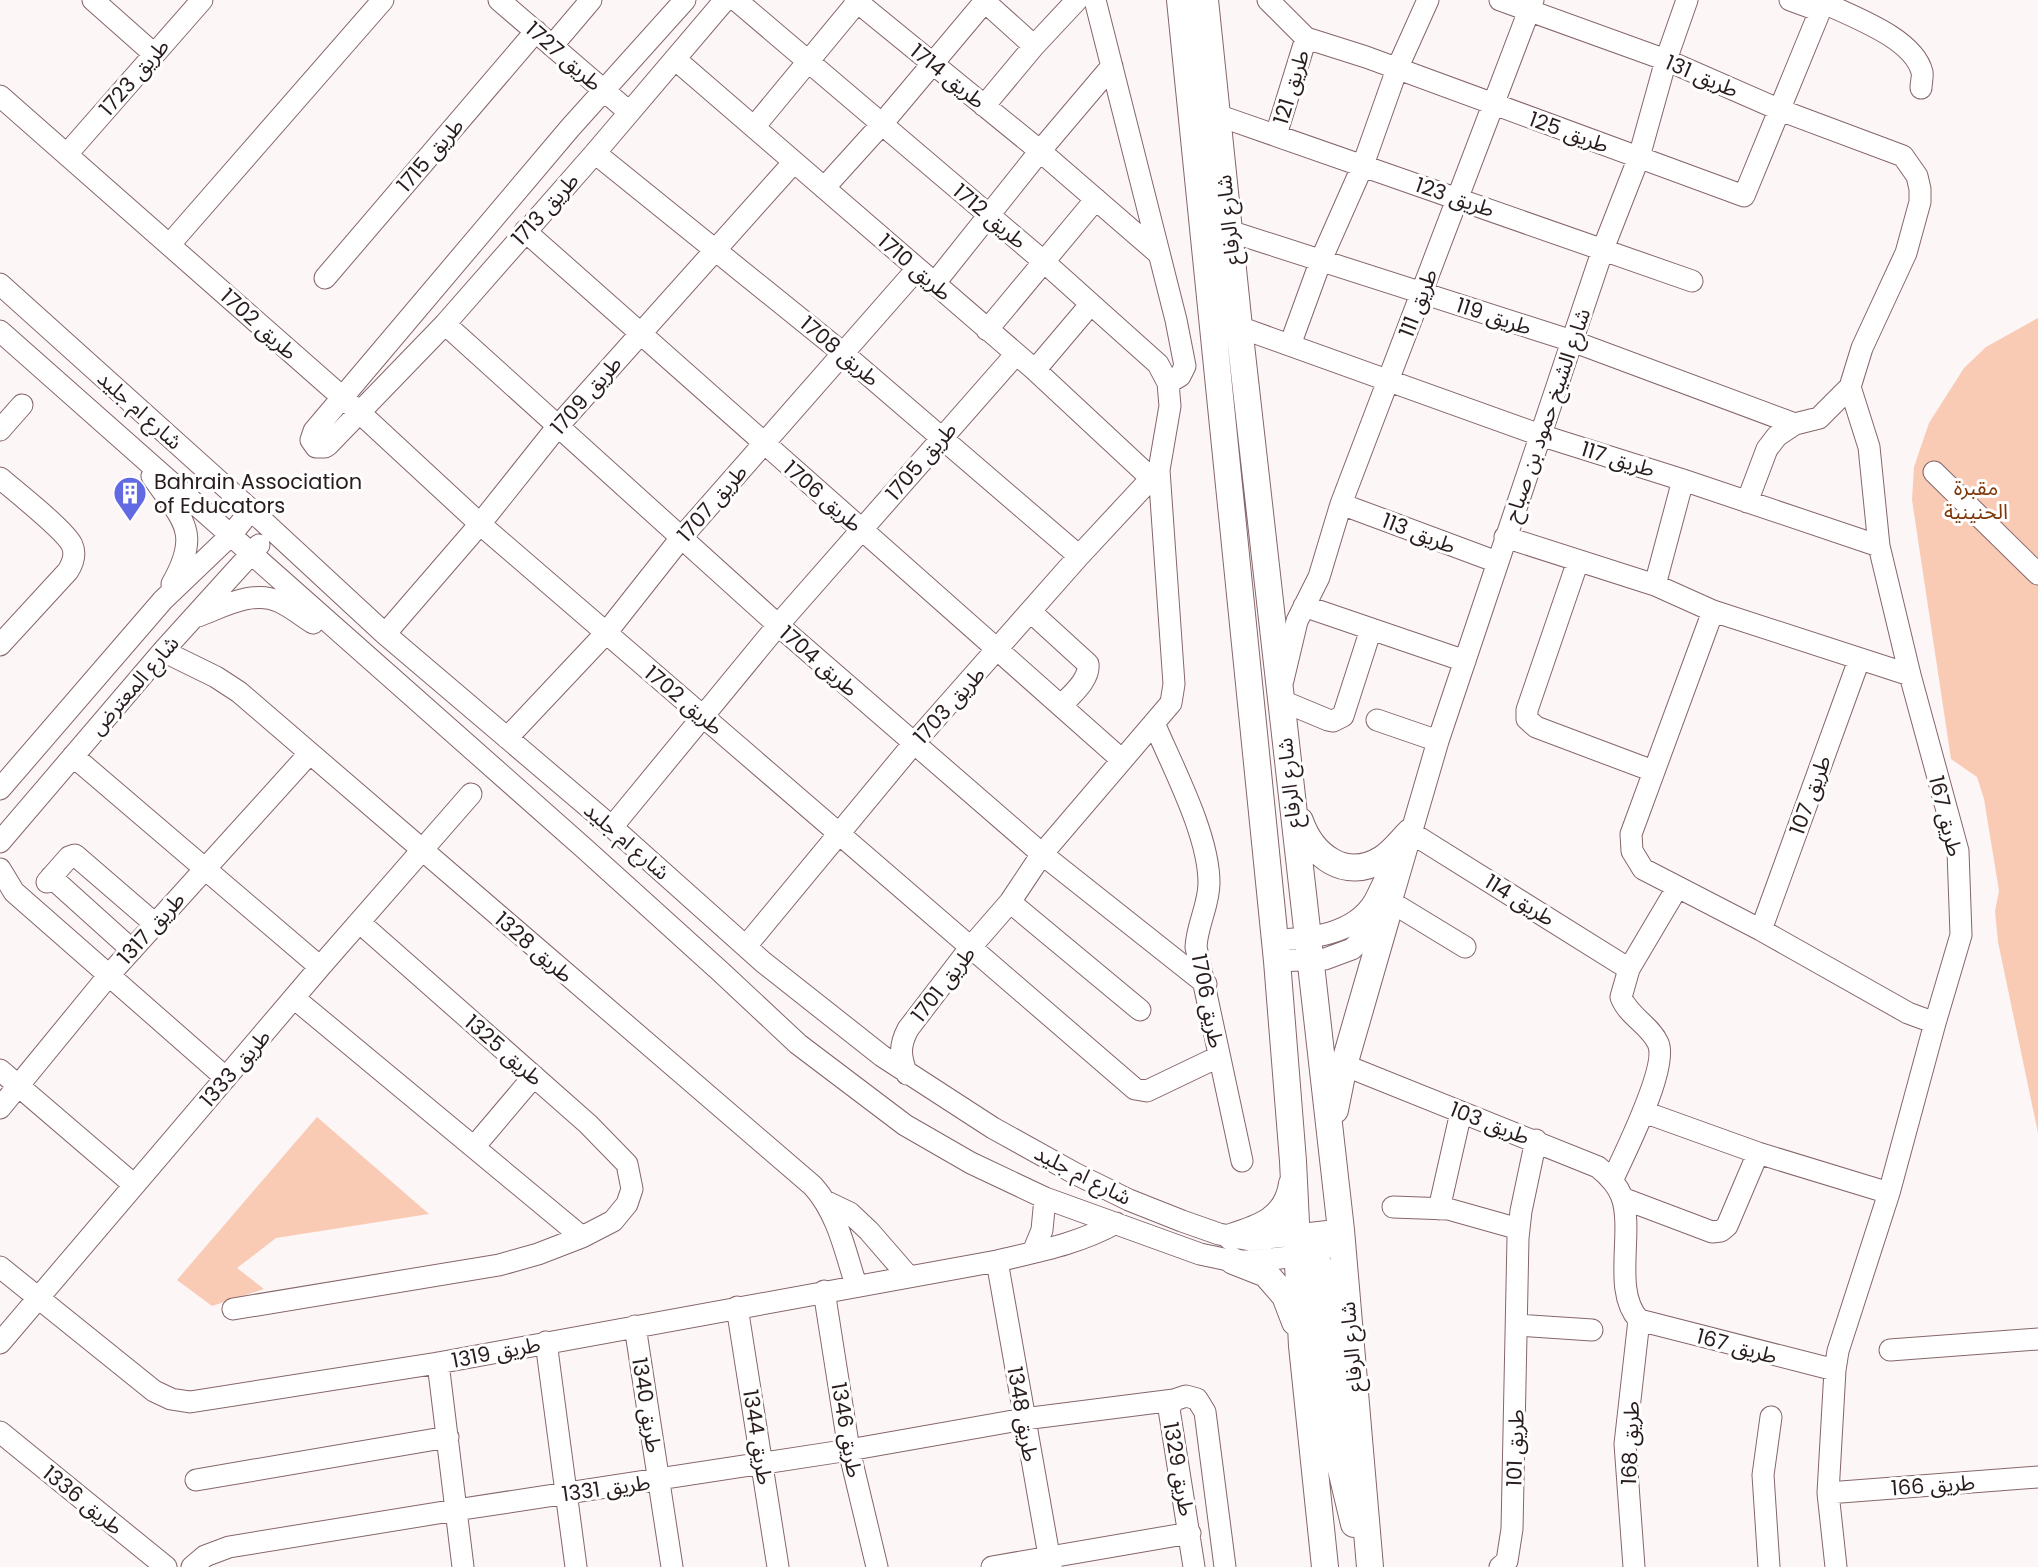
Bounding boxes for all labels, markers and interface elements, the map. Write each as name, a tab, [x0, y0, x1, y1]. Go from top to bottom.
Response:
street label: طريق 1727	[520, 15, 608, 97]
street label: طريق 1723	[92, 32, 176, 122]
street label: طريق 1714	[904, 37, 992, 115]
street label: طريق 121	[1266, 46, 1316, 128]
street label: طريق 131	[1661, 48, 1743, 104]
street label: طريق 125	[1525, 104, 1613, 160]
street label: طريق 1715	[390, 112, 470, 198]
street label: طريق 1713	[505, 167, 585, 251]
street label: طريق 123	[1412, 170, 1498, 224]
street label: شارع الرفاع	[1209, 173, 1248, 267]
street label: طريق 1712	[947, 177, 1033, 255]
street label: طريق 1710	[872, 227, 958, 307]
street label: طريق 111	[1392, 265, 1444, 341]
street label: طريق 1702	[214, 282, 304, 366]
street label: طريق 119	[1453, 290, 1535, 342]
street label: شارع الشيخ حمود بن صباح	[1497, 304, 1598, 526]
street label: طريق 1708	[794, 309, 886, 393]
street label: طريق 1709	[544, 349, 628, 441]
street label: شارع ام جليد	[90, 364, 189, 457]
street label: طريق 1705	[879, 416, 963, 506]
street label: طريق 117	[1578, 434, 1658, 484]
street label: طريق 1706	[777, 454, 869, 538]
street label: طريق 1707	[670, 458, 754, 548]
place label: Bahrain Association of Educators	[154, 467, 362, 520]
park label: مقبرة الحنينية	[1944, 473, 2008, 526]
building icon: Bahrain Association of Educators	[111, 474, 149, 523]
street label: طريق 113	[1378, 506, 1460, 560]
street label: طريق 1704	[774, 619, 864, 703]
street label: شارع المعترض	[83, 629, 186, 742]
street label: طريق 1702	[639, 659, 729, 741]
street label: طريق 1703	[907, 660, 991, 750]
street label: شارع الرفاع	[1270, 736, 1309, 830]
street label: طريق 107	[1782, 751, 1838, 839]
street label: طريق 167	[1922, 773, 1970, 859]
street label: شارع ام جليد	[577, 796, 676, 888]
street label: طريق 114	[1479, 867, 1561, 933]
street label: طريق 1317	[111, 886, 191, 970]
street label: طريق 1328	[489, 905, 579, 989]
street label: طريق 1701	[904, 940, 982, 1028]
street label: طريق 1706	[1185, 951, 1231, 1051]
street label: طريق 1325	[459, 1008, 549, 1092]
street label: طريق 1333	[193, 1023, 277, 1113]
street label: طريق 103	[1446, 1095, 1534, 1151]
street label: شارع ام جليد	[1029, 1138, 1136, 1214]
street label: شارع الرفاع	[1333, 1300, 1370, 1394]
street label: طريق 167	[1694, 1321, 1780, 1371]
street label: طريق 1319	[449, 1329, 543, 1375]
street label: طريق 1340	[625, 1355, 669, 1455]
street label: طريق 1348	[1000, 1364, 1046, 1464]
street label: طريق 1346	[824, 1380, 870, 1480]
street label: طريق 1344	[736, 1387, 780, 1487]
street label: طريق 168	[1614, 1400, 1646, 1486]
street label: طريق 101	[1499, 1409, 1531, 1487]
street label: طريق 1329	[1156, 1420, 1202, 1518]
street label: طريق 1336	[37, 1459, 129, 1541]
street label: طريق 1331	[560, 1467, 652, 1509]
street label: طريق 166	[1890, 1468, 1976, 1502]

